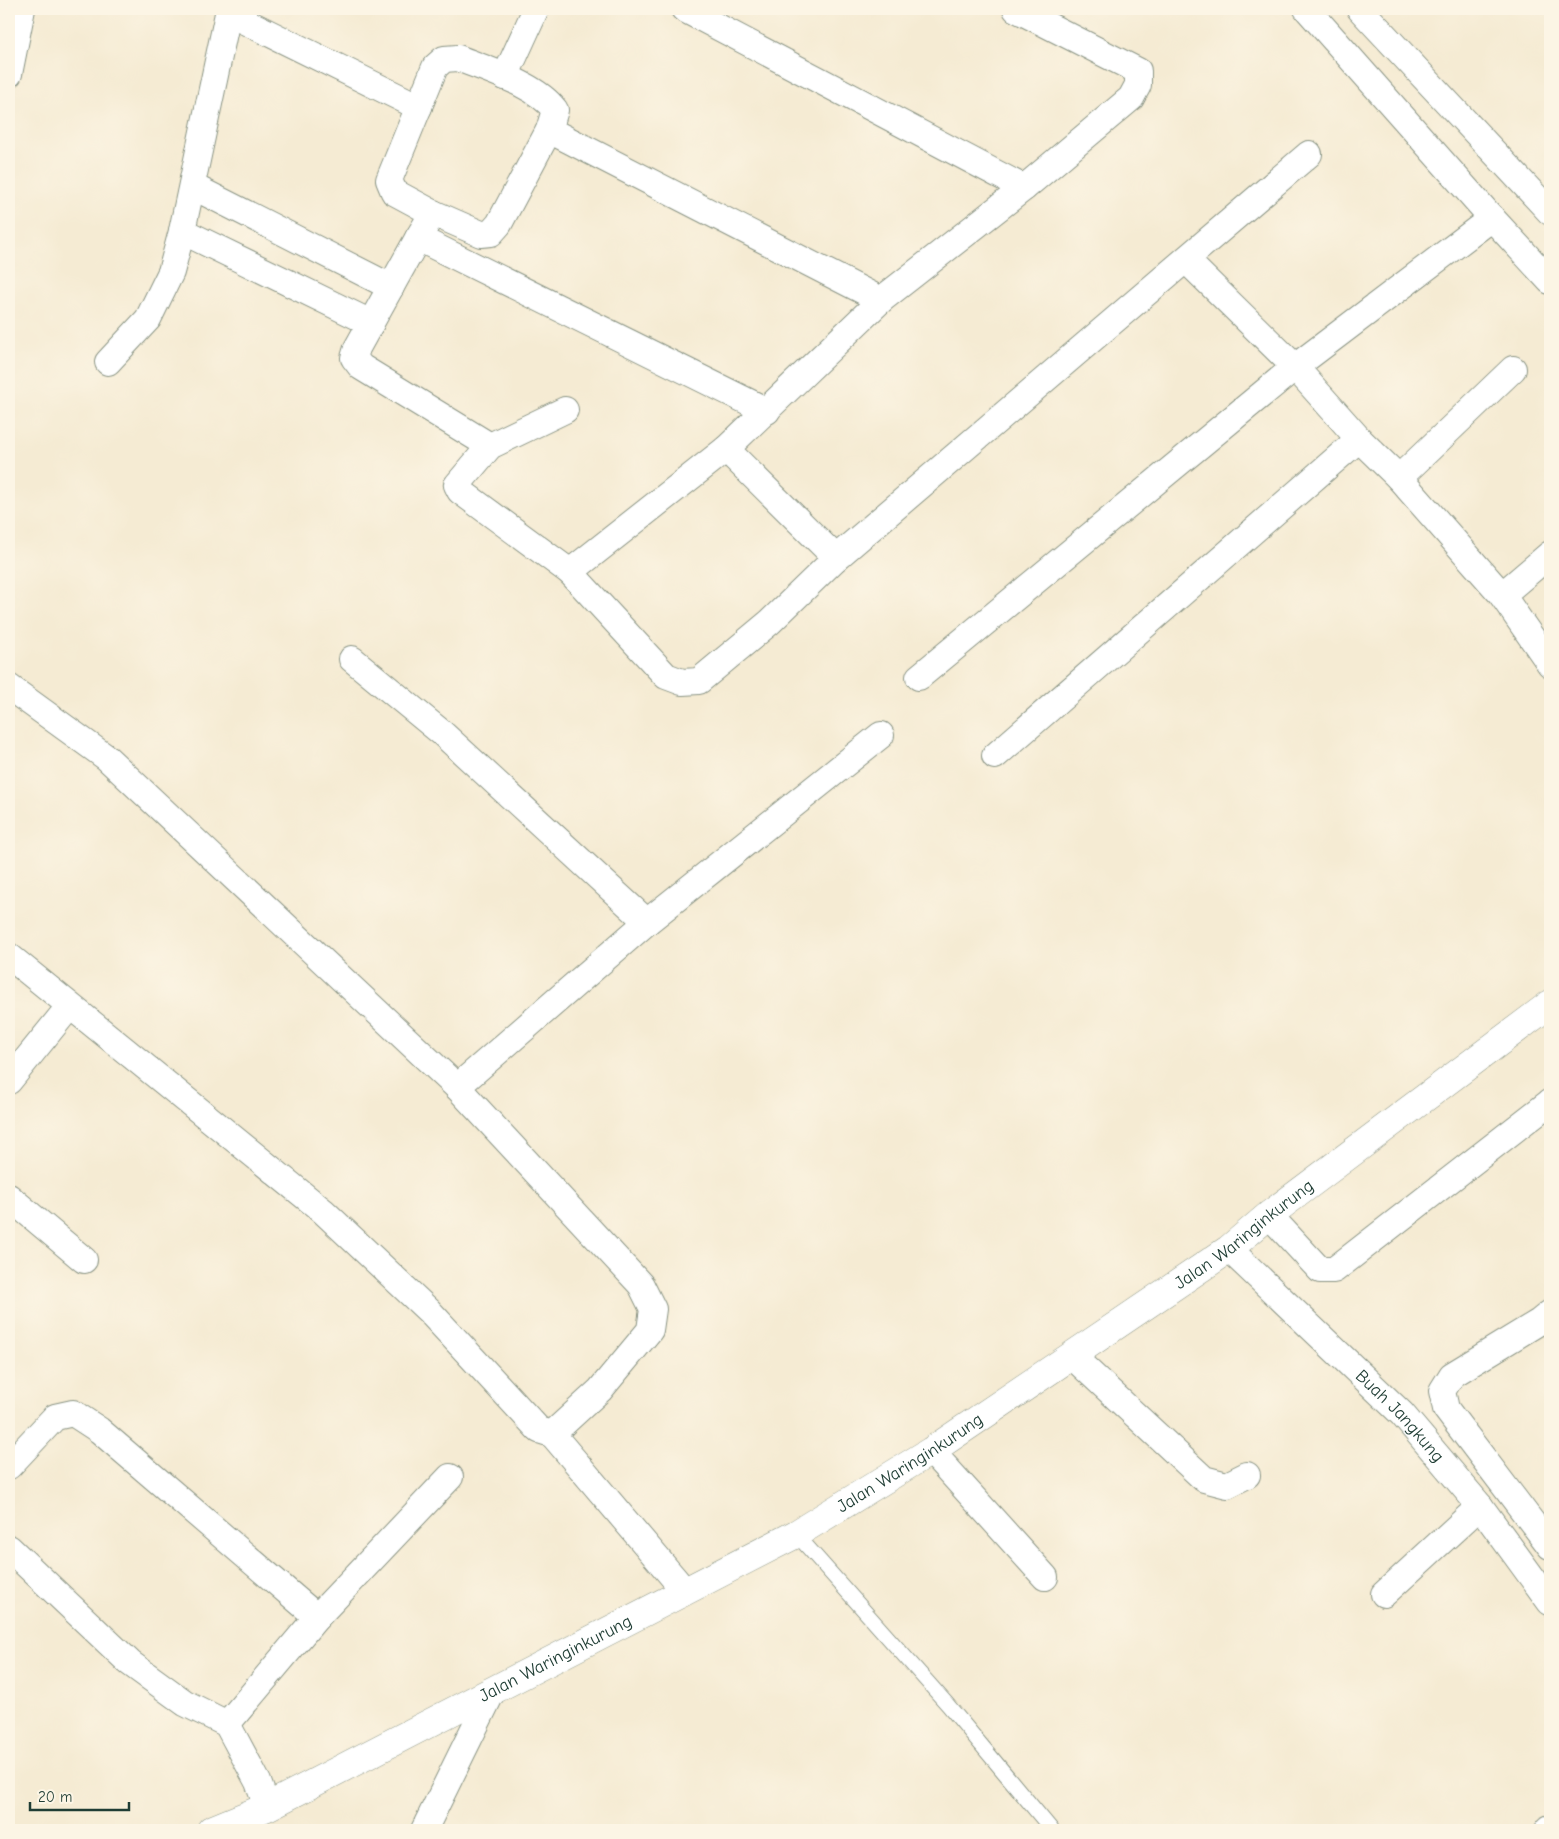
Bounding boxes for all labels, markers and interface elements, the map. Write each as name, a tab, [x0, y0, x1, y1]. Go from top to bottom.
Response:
street label: Jalan Waringinkurung	[1170, 1175, 1317, 1294]
street label: Buah Jangkung	[1351, 1365, 1449, 1466]
street label: Jalan Waringinkurung	[833, 1409, 987, 1517]
street label: Jalan Waringinkurung	[475, 1610, 635, 1706]
scale bar	[30, 1779, 129, 1811]
text: 20 m	[38, 1788, 72, 1806]

